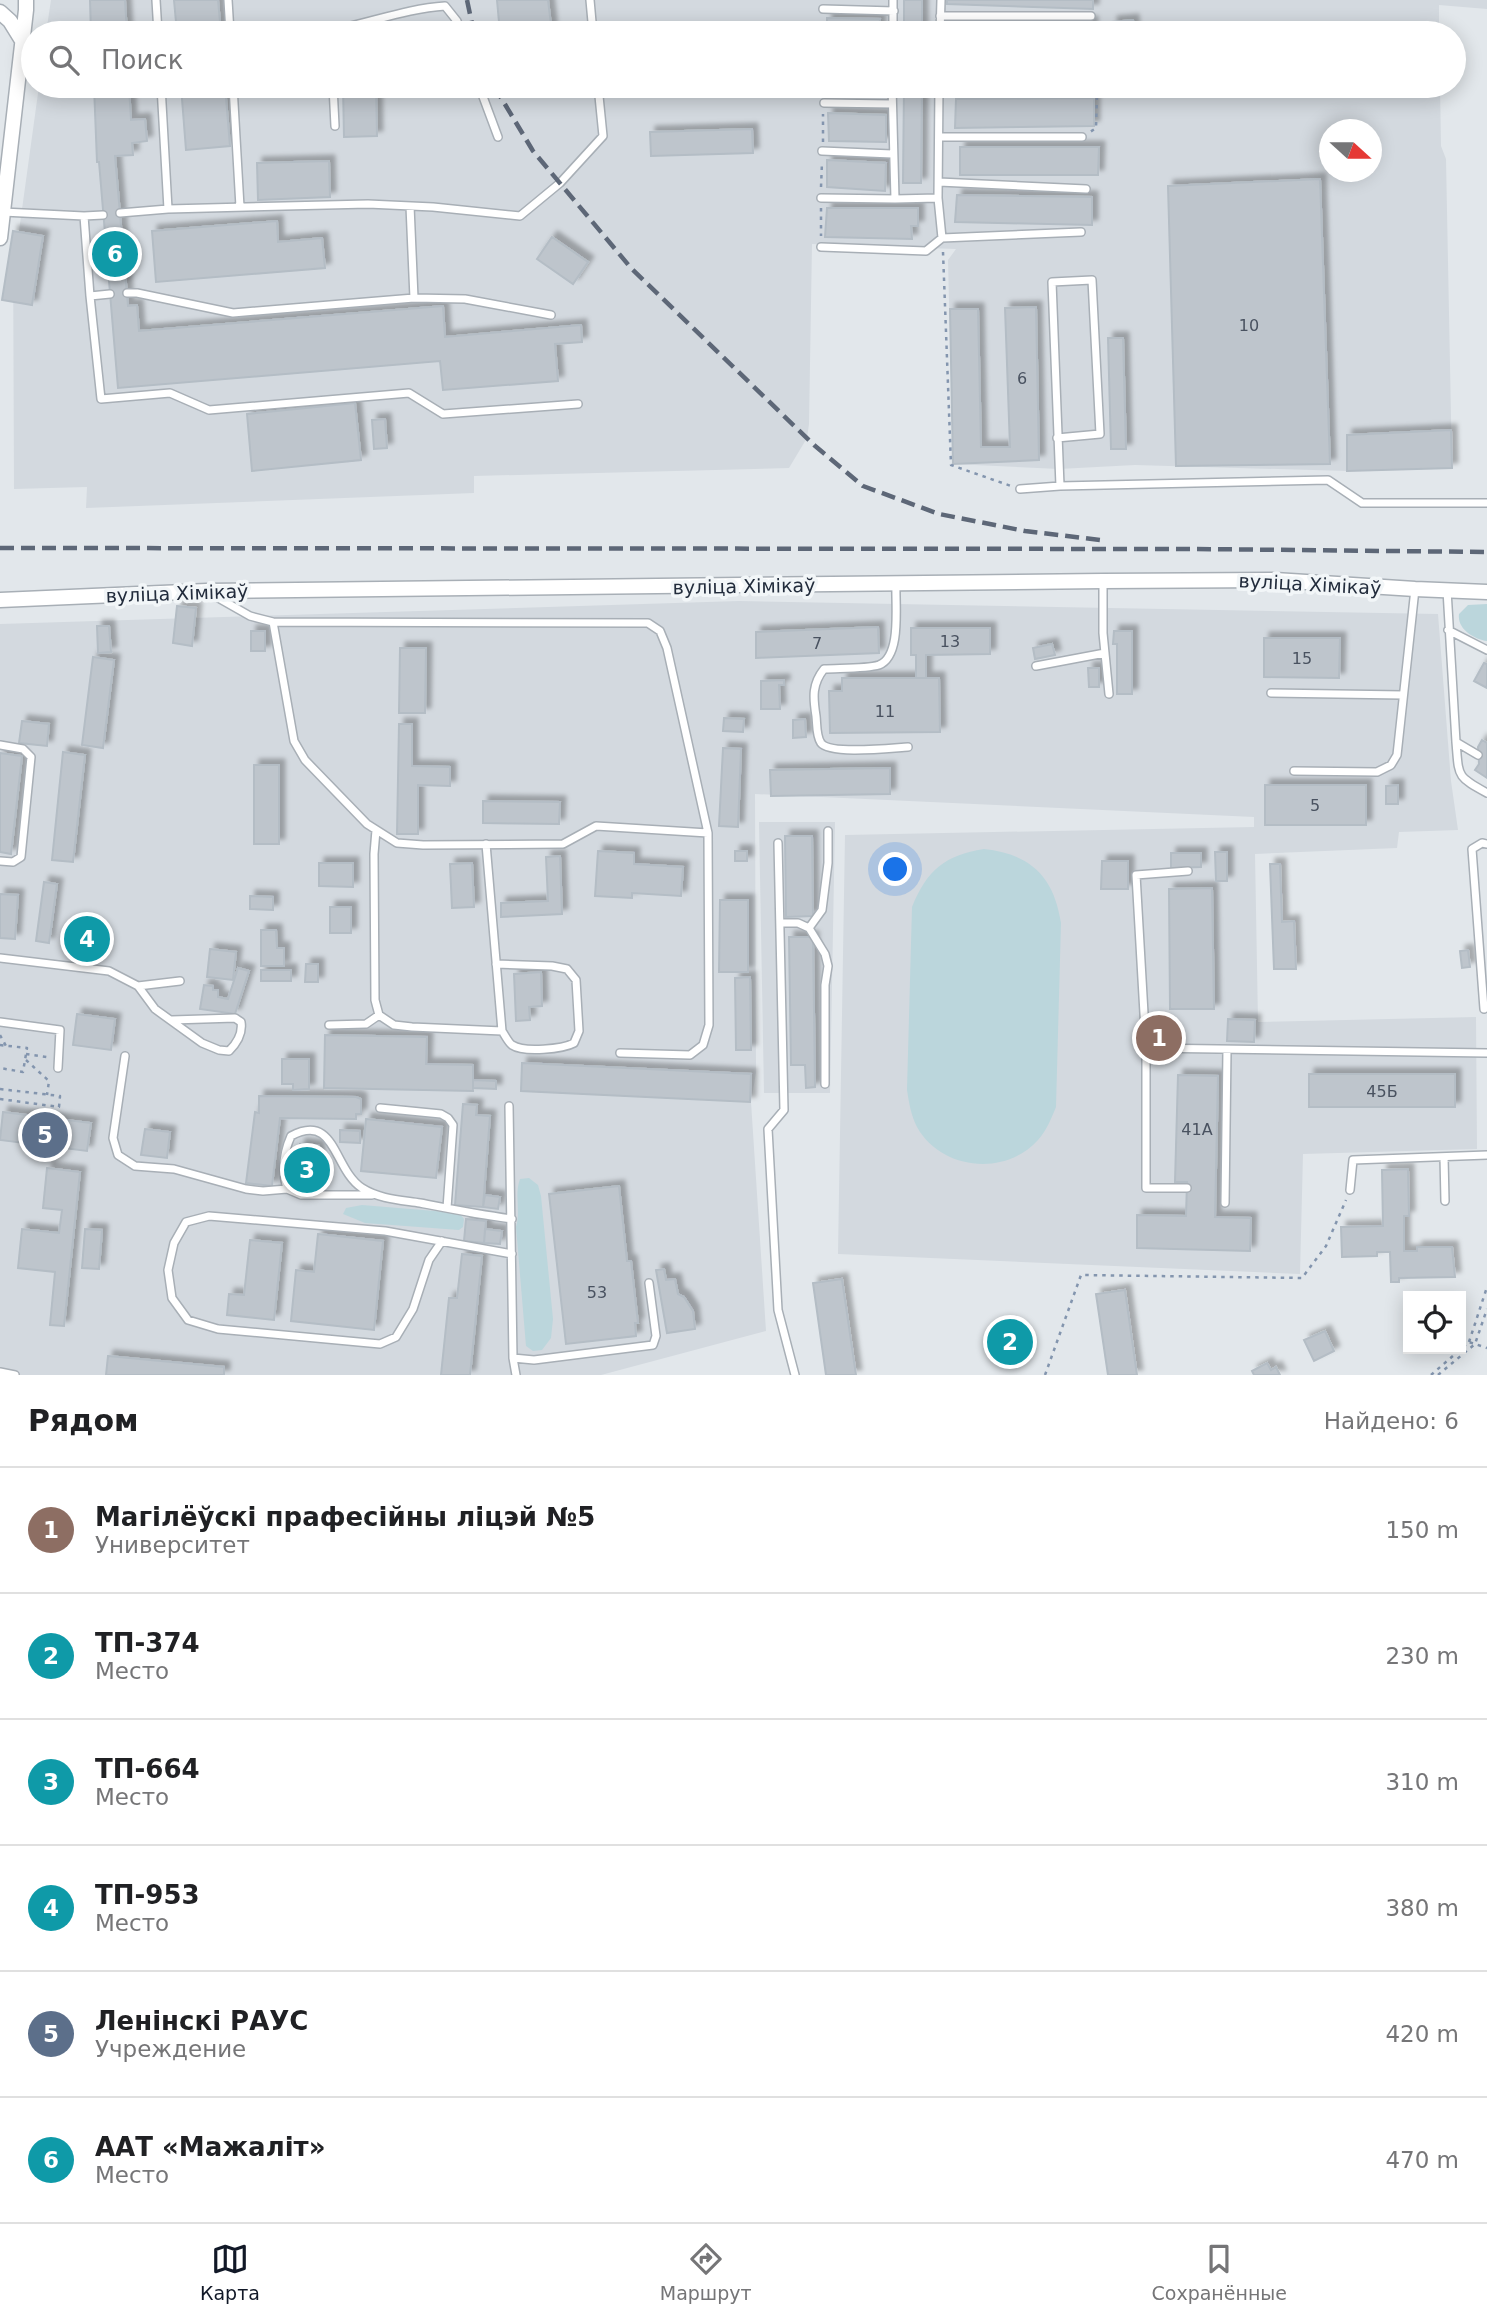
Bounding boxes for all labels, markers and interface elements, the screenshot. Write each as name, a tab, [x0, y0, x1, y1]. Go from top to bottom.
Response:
search box	[21, 21, 1466, 98]
icon: search	[45, 41, 83, 79]
text: Поиск	[101, 45, 183, 75]
north arrow	[1319, 119, 1382, 182]
pin: 6	[92, 228, 138, 280]
house number: 10	[1239, 316, 1259, 335]
house number: 6	[1017, 369, 1027, 388]
street label: вуліца Хімікаў	[1238, 569, 1382, 599]
street label: вуліца Хімікаў	[672, 574, 816, 598]
street label: вуліца Хімікаў	[105, 580, 249, 606]
house number: 13	[940, 632, 960, 651]
house number: 7	[812, 634, 822, 653]
house number: 15	[1292, 649, 1312, 668]
house number: 11	[875, 702, 895, 721]
house number: 5	[1310, 796, 1320, 815]
your location	[878, 852, 912, 886]
pin: 4	[64, 913, 110, 965]
pin: 1	[1136, 1012, 1182, 1064]
house number: 45Б	[1366, 1082, 1398, 1101]
pin: 5	[22, 1109, 68, 1161]
house number: 41А	[1181, 1120, 1213, 1139]
pin: 3	[284, 1144, 330, 1196]
house number: 53	[587, 1283, 607, 1302]
map controls	[1403, 1291, 1466, 1354]
button: locate	[1403, 1291, 1466, 1354]
pin: 2	[987, 1316, 1033, 1368]
text: Рядом	[28, 1403, 139, 1438]
text: Найдено: 6	[1324, 1408, 1459, 1434]
text: Магілёўскі прафесійны ліцэй №5	[95, 1502, 595, 1532]
text: 1	[43, 1517, 59, 1543]
text: 150 m	[1385, 1517, 1459, 1543]
text: Университет	[95, 1532, 250, 1558]
text: ТП-374	[95, 1628, 200, 1658]
text: 2	[43, 1643, 59, 1669]
text: 230 m	[1385, 1643, 1459, 1669]
text: Место	[95, 1658, 169, 1684]
text: ТП-664	[95, 1754, 200, 1784]
text: 3	[43, 1769, 59, 1795]
text: 310 m	[1385, 1769, 1459, 1795]
text: Место	[95, 1784, 169, 1810]
text: ТП-953	[95, 1880, 200, 1910]
text: 4	[43, 1895, 59, 1921]
text: 380 m	[1385, 1895, 1459, 1921]
text: Место	[95, 1910, 169, 1936]
text: Ленінскі РАУС	[95, 2006, 308, 2036]
text: 5	[43, 2021, 59, 2047]
text: 420 m	[1385, 2021, 1459, 2047]
text: Учреждение	[95, 2036, 246, 2062]
text: ААТ «Мажаліт»	[95, 2132, 325, 2162]
text: 6	[43, 2147, 59, 2173]
text: 470 m	[1385, 2147, 1459, 2173]
text: Место	[95, 2162, 169, 2188]
tab: Карта	[200, 2240, 260, 2304]
tab: Маршрут	[660, 2240, 752, 2304]
tab: Сохранённые	[1152, 2240, 1287, 2304]

